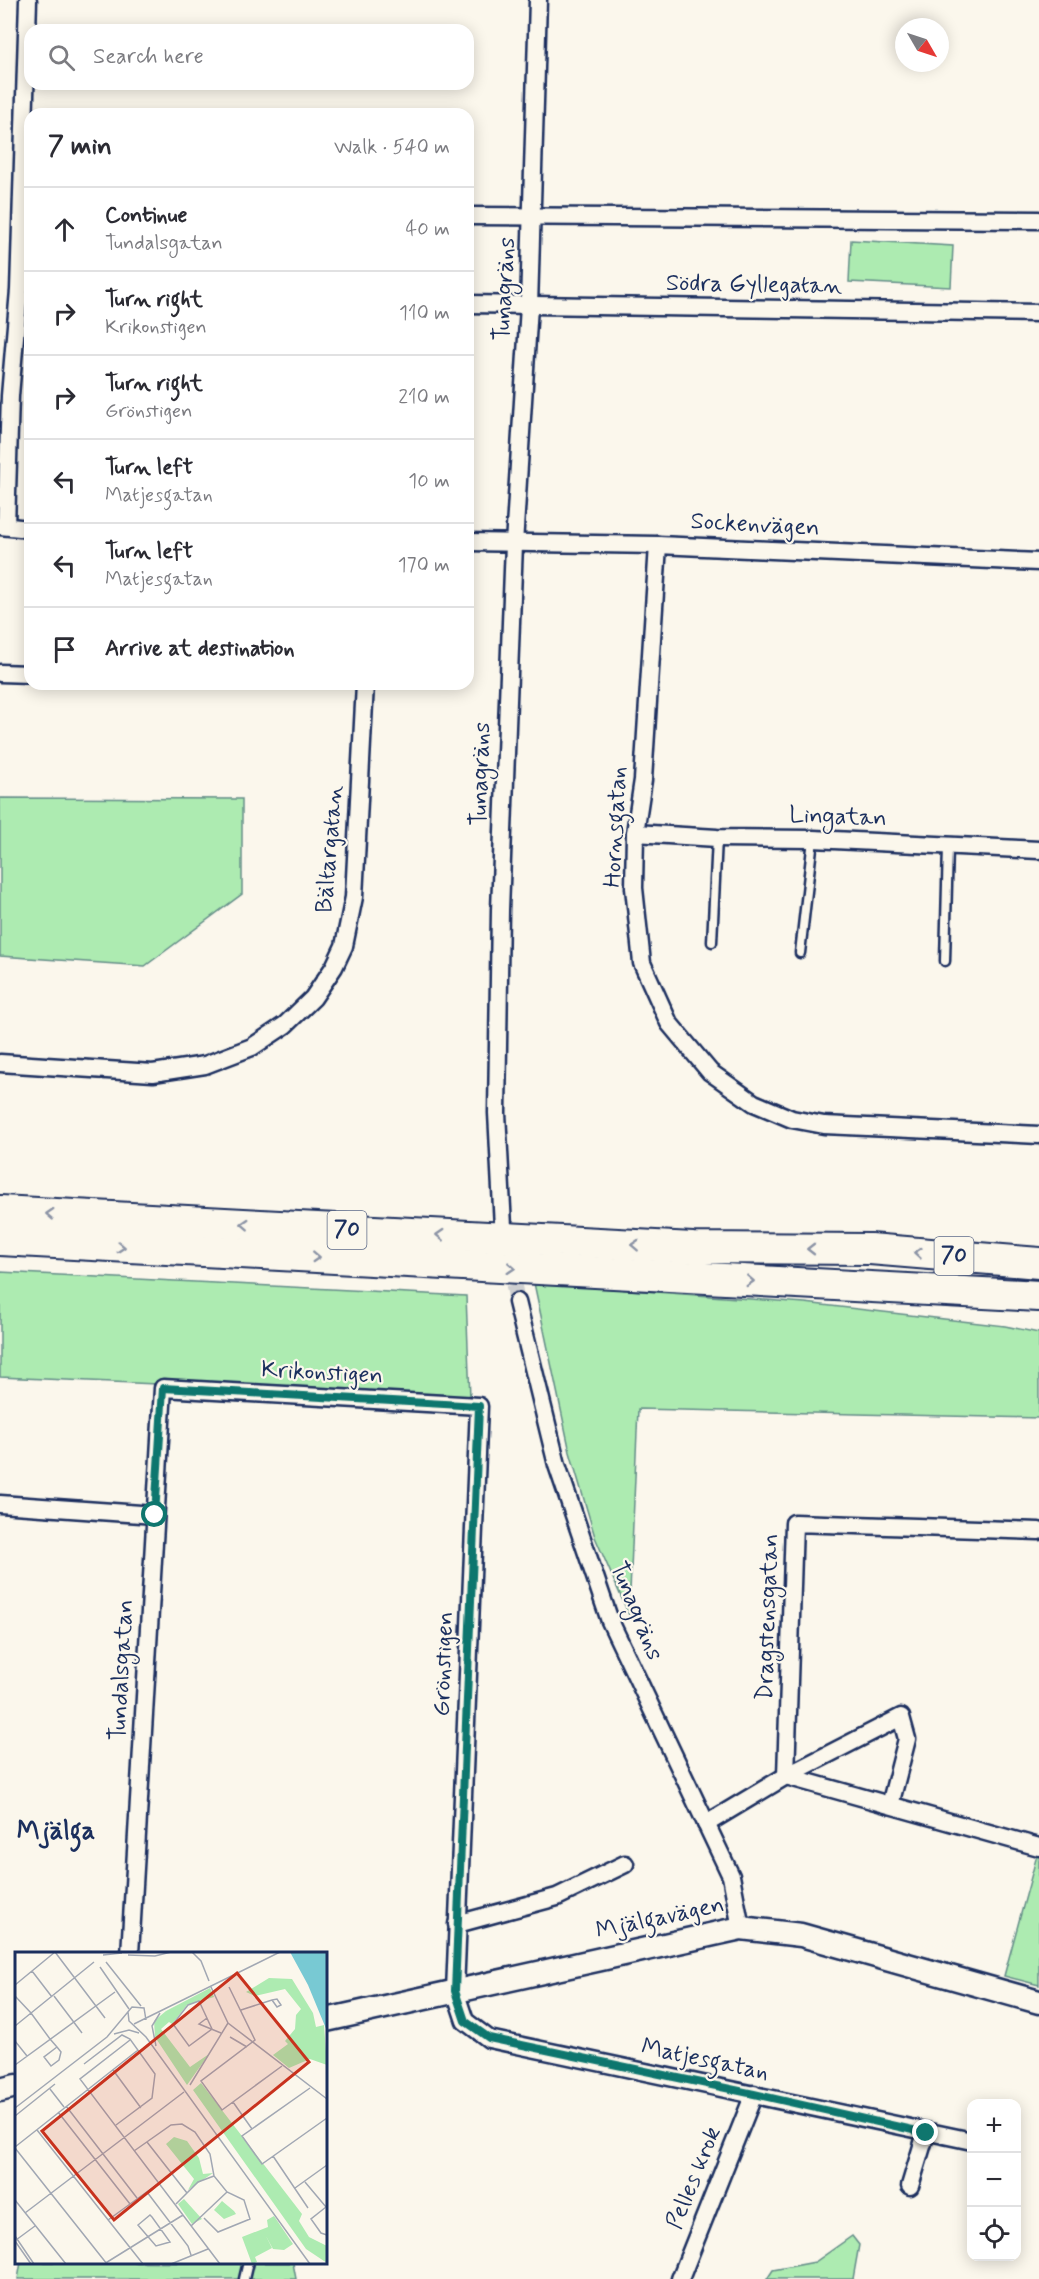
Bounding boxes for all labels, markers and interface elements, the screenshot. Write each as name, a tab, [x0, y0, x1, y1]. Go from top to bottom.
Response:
north arrow	[895, 18, 949, 72]
search box	[24, 24, 474, 90]
icon: search	[45, 41, 78, 74]
text: Search here	[93, 43, 204, 71]
text: 7 min	[48, 130, 112, 164]
text: Walk · 540 m	[334, 134, 450, 161]
text: Continue	[105, 202, 187, 230]
icon: ahead	[48, 213, 81, 246]
text: 40 m	[406, 216, 450, 243]
text: Tundalsgatan	[105, 230, 223, 257]
street label: Tunagräns	[487, 236, 525, 342]
street label: Södra Gyllegatan	[666, 268, 843, 302]
text: Turn right	[105, 286, 203, 314]
icon: right	[48, 297, 81, 330]
text: 110 m	[399, 300, 450, 327]
text: Krikonstigen	[105, 314, 207, 341]
text: Turn right	[105, 370, 203, 398]
icon: right	[48, 381, 81, 414]
text: 210 m	[398, 384, 450, 411]
text: Grönstigen	[105, 398, 192, 425]
text: Turn left	[105, 454, 193, 482]
icon: left	[48, 465, 81, 498]
text: 10 m	[408, 468, 450, 495]
text: Matjesgatan	[105, 482, 213, 509]
street label: Sockenvägen	[690, 506, 820, 544]
text: Turn left	[105, 538, 193, 566]
icon: left	[48, 549, 81, 582]
text: 170 m	[398, 552, 450, 579]
text: Matjesgatan	[105, 566, 213, 593]
icon: arrive	[48, 633, 81, 666]
text: Arrive at destination	[105, 635, 295, 663]
street label: Tunagräns	[464, 721, 500, 827]
street label: Hornsgatan	[597, 765, 638, 889]
street label: Bältargatan	[309, 784, 351, 914]
street label: Lingatan	[789, 800, 887, 836]
one-way arrow	[46, 1207, 55, 1220]
road number: 70	[328, 1211, 366, 1249]
one-way arrow	[241, 1218, 250, 1231]
one-way arrow	[435, 1228, 444, 1241]
road number: 70	[934, 1237, 974, 1275]
one-way arrow	[630, 1238, 639, 1251]
one-way arrow	[117, 1240, 126, 1253]
one-way arrow	[807, 1243, 816, 1255]
one-way arrow	[913, 1247, 922, 1260]
one-way arrow	[312, 1251, 321, 1264]
one-way arrow	[506, 1261, 515, 1274]
one-way arrow	[746, 1274, 755, 1287]
street label: Krikonstigen	[260, 1354, 384, 1392]
route start	[141, 1501, 167, 1527]
street label: Dragstensgatan	[750, 1533, 788, 1701]
street label: Tunagräns	[600, 1557, 670, 1666]
street label: Tundalsgatan	[103, 1599, 143, 1742]
street label: Grönstigen	[427, 1611, 461, 1717]
district label: Mjälga	[17, 1815, 95, 1852]
street label: Mjälgavägen	[593, 1889, 728, 1950]
inset map	[15, 1952, 327, 2264]
street label: Matjesgatan	[638, 2031, 772, 2092]
map controls	[967, 2099, 1021, 2261]
button: +	[967, 2099, 1021, 2153]
route end	[912, 2119, 938, 2145]
street label: Pelles krok	[659, 2122, 729, 2234]
button: −	[967, 2153, 1021, 2207]
button: locate	[967, 2207, 1021, 2261]

